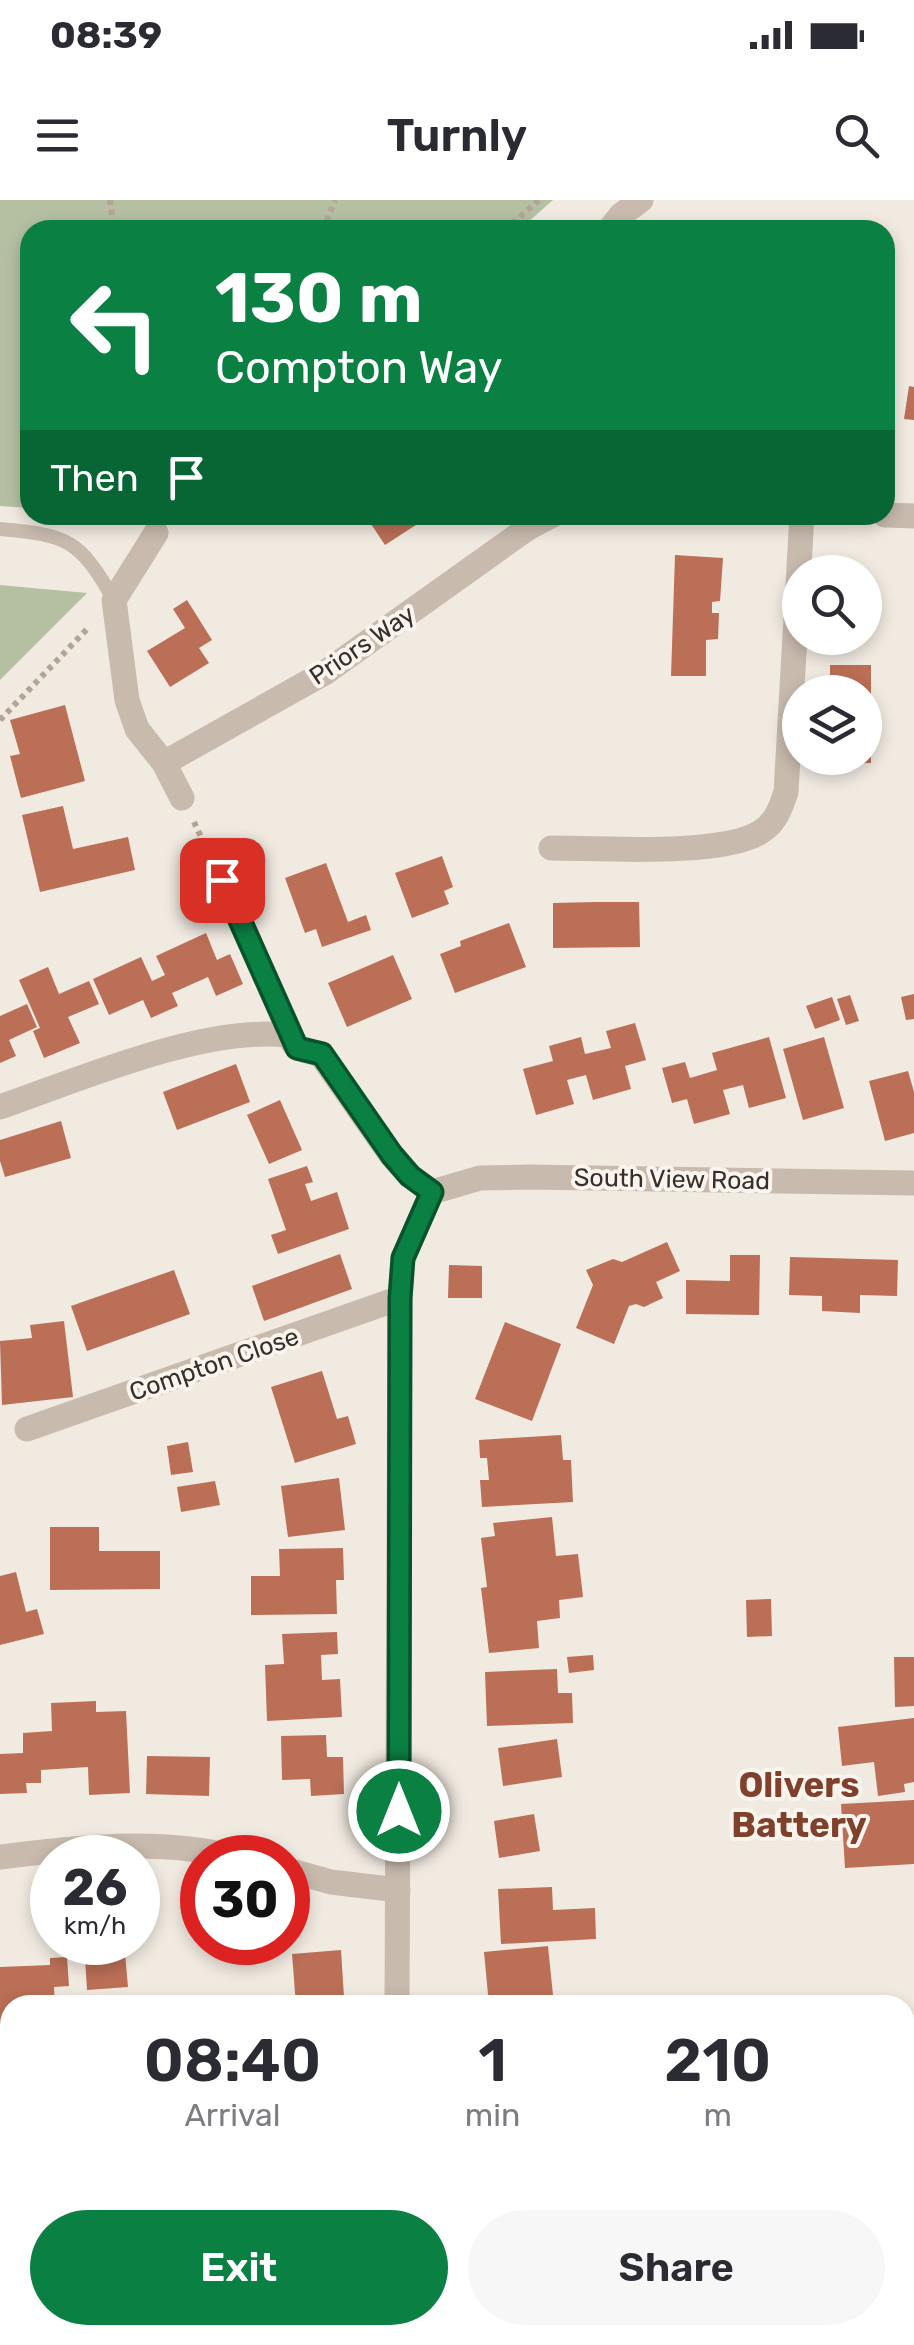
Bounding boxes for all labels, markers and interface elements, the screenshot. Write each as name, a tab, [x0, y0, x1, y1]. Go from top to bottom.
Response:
text: 08:39	[50, 12, 162, 58]
icon: menu	[30, 108, 85, 163]
icon: search	[829, 108, 884, 163]
text: Turnly	[387, 109, 527, 162]
text: 130 m	[215, 257, 423, 340]
icon: left	[50, 260, 180, 390]
text: Compton Way	[215, 341, 503, 394]
icon: arrive	[159, 450, 214, 505]
text: Then	[50, 455, 139, 501]
map controls	[782, 555, 882, 775]
button: search	[782, 555, 882, 655]
street label: Priors Way	[304, 599, 420, 691]
button: layers	[782, 675, 882, 775]
pin	[180, 838, 265, 923]
icon: arrive	[195, 853, 250, 908]
street label: South View Road	[574, 1163, 770, 1195]
street label: Compton Close	[125, 1321, 303, 1407]
position arrow	[347, 1759, 451, 1863]
district label: Olivers Battery	[731, 1764, 867, 1846]
speed limit sign: 30	[180, 1835, 310, 1965]
text: 26	[62, 1858, 128, 1918]
text: km/h	[64, 1911, 126, 1940]
text: 08:40	[144, 2025, 321, 2096]
text: 1	[478, 2025, 507, 2096]
text: 210	[664, 2025, 771, 2096]
text: Arrival	[184, 2096, 280, 2134]
text: min	[465, 2096, 520, 2134]
text: m	[703, 2096, 732, 2134]
button: Exit	[30, 2210, 448, 2325]
button: Share	[468, 2210, 885, 2325]

